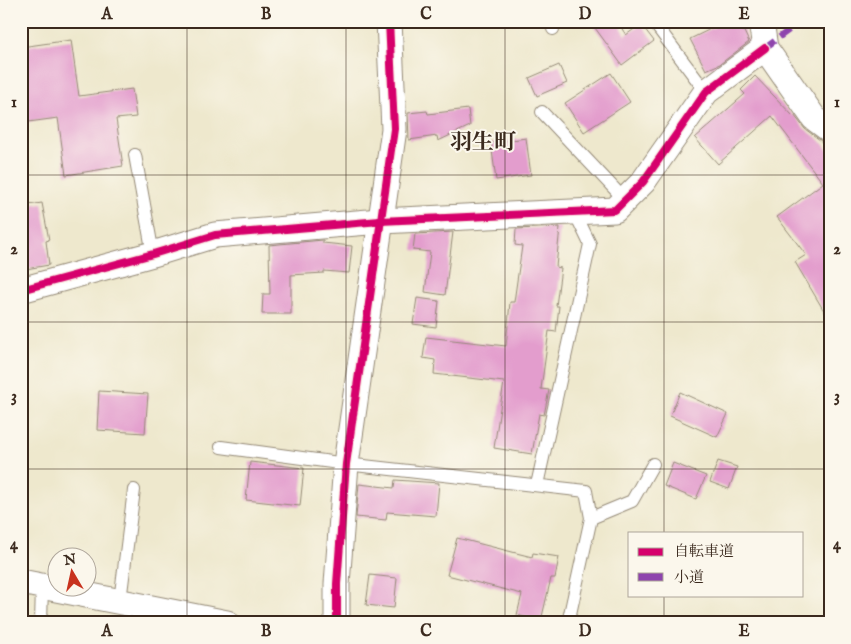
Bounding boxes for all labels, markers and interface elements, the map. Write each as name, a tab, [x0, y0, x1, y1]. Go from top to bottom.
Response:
text: A	[101, 5, 114, 25]
text: B	[261, 5, 272, 25]
text: C	[420, 5, 432, 25]
text: D	[579, 5, 592, 25]
text: E	[738, 5, 750, 25]
text: 1	[11, 93, 17, 113]
text: 1	[834, 93, 840, 113]
district label: 羽生町	[450, 129, 516, 157]
text: 2	[10, 240, 18, 260]
text: 2	[833, 240, 841, 260]
text: 3	[11, 387, 17, 407]
text: 3	[834, 387, 840, 407]
legend	[628, 532, 804, 596]
text: 4	[10, 535, 19, 555]
text: 4	[833, 535, 842, 555]
text: 自転車道	[674, 542, 734, 561]
north arrow	[48, 546, 98, 596]
text: N	[62, 550, 78, 570]
text: 小道	[674, 568, 704, 587]
text: A	[101, 622, 114, 642]
text: B	[261, 622, 272, 642]
text: C	[420, 622, 432, 642]
text: D	[579, 622, 592, 642]
text: E	[738, 622, 750, 642]

